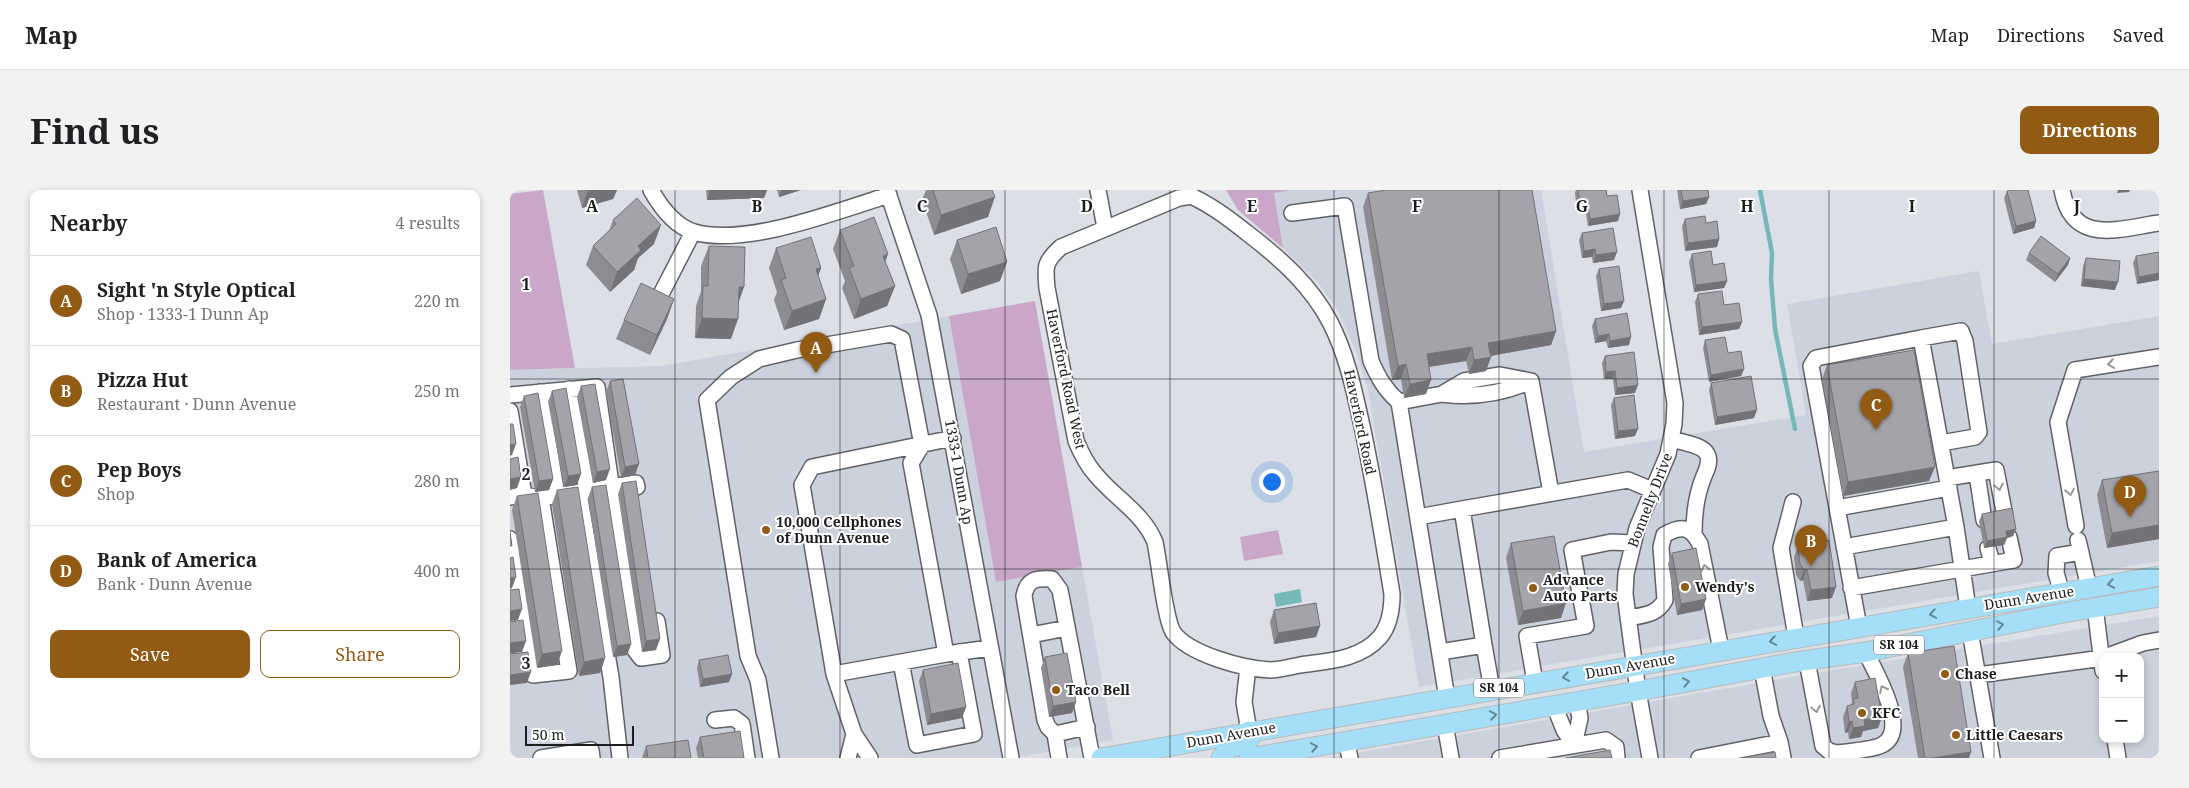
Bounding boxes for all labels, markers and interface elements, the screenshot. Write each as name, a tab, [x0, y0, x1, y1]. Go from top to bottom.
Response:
text: Map	[25, 18, 78, 51]
text: Map	[1931, 23, 1969, 47]
text: Directions	[1997, 23, 2085, 47]
text: Saved	[2113, 23, 2164, 47]
button: Directions	[2020, 106, 2159, 154]
text: Find us	[30, 107, 159, 154]
text: A	[586, 195, 599, 217]
text: B	[752, 195, 763, 217]
text: C	[917, 195, 928, 217]
text: D	[1081, 195, 1093, 217]
text: E	[1247, 195, 1257, 217]
text: F	[1412, 195, 1422, 217]
text: G	[1576, 195, 1588, 217]
text: H	[1740, 195, 1754, 217]
text: I	[1909, 195, 1915, 217]
text: J	[2073, 195, 2081, 217]
text: Nearby	[50, 209, 128, 237]
text: 4 results	[396, 212, 460, 234]
text: 1	[521, 273, 531, 295]
text: Sight 'n Style Optical	[97, 277, 296, 303]
text: A	[60, 290, 72, 312]
text: 220 m	[414, 290, 460, 312]
text: Shop · 1333-1 Dunn Ap	[97, 303, 269, 325]
street label: Haverford Road West	[1042, 307, 1091, 451]
pin: A	[800, 332, 832, 373]
one-way arrow	[2106, 358, 2114, 369]
text: Pizza Hut	[97, 367, 188, 393]
street label: Haverford Road	[1340, 368, 1381, 477]
text: B	[61, 380, 71, 402]
text: 250 m	[414, 380, 460, 402]
pin: C	[1860, 389, 1892, 430]
text: Restaurant · Dunn Avenue	[97, 393, 296, 415]
street label: 1333-1 Dunn Ap	[941, 418, 978, 526]
street label: Bonnelly Drive	[1623, 450, 1676, 550]
text: Pep Boys	[97, 457, 181, 483]
text: 2	[521, 463, 531, 485]
your location	[1259, 469, 1285, 495]
text: C	[61, 470, 71, 492]
text: 280 m	[414, 470, 460, 492]
pin: D	[2114, 476, 2146, 517]
one-way arrow	[1993, 482, 2004, 491]
text: Shop	[97, 483, 135, 505]
one-way arrow	[2065, 488, 2075, 497]
place label: 10,000 Cellphones of Dunn Avenue	[776, 512, 902, 547]
marker: 10,000 Cellphones of Dunn Avenue	[760, 524, 772, 536]
pin: B	[1795, 525, 1827, 566]
text: Bank of America	[97, 547, 257, 573]
text: D	[60, 560, 72, 582]
text: 400 m	[414, 560, 460, 582]
one-way arrow	[1700, 563, 1711, 572]
place label: Advance Auto Parts	[1543, 570, 1618, 605]
text: Bank · Dunn Avenue	[97, 573, 252, 595]
place label: Wendy's	[1695, 577, 1755, 596]
one-way arrow	[2107, 579, 2115, 589]
marker: Wendy's	[1679, 581, 1691, 593]
street label: Dunn Avenue	[1983, 581, 2075, 614]
marker: Advance Auto Parts	[1527, 582, 1539, 594]
one-way arrow	[1929, 608, 1938, 618]
one-way arrow	[1996, 620, 2005, 631]
button: Save	[50, 630, 250, 678]
button: Share	[260, 630, 460, 678]
one-way arrow	[1769, 636, 1778, 646]
road number: SR 104	[1874, 636, 1924, 654]
street label: Dunn Avenue	[1584, 648, 1676, 683]
text: 3	[521, 652, 531, 674]
map controls	[2099, 653, 2144, 743]
button: +	[2099, 653, 2144, 698]
place label: Chase	[1955, 664, 1997, 683]
marker: Chase	[1939, 668, 1951, 680]
one-way arrow	[1561, 671, 1570, 681]
road number: SR 104	[1474, 678, 1524, 698]
one-way arrow	[1681, 678, 1690, 688]
place label: Taco Bell	[1066, 680, 1130, 699]
marker: Taco Bell	[1050, 684, 1062, 696]
one-way arrow	[1879, 685, 1889, 694]
button: −	[2099, 698, 2144, 743]
place label: KFC	[1872, 703, 1900, 722]
one-way arrow	[1810, 704, 1820, 713]
marker: KFC	[1856, 707, 1868, 719]
one-way arrow	[1489, 711, 1498, 721]
street label: Dunn Avenue	[1185, 717, 1277, 752]
scale bar	[525, 723, 634, 746]
text: 50 m	[532, 725, 565, 744]
place label: Little Caesars	[1966, 725, 2063, 744]
marker: Little Caesars	[1950, 729, 1962, 741]
one-way arrow	[1309, 742, 1318, 752]

